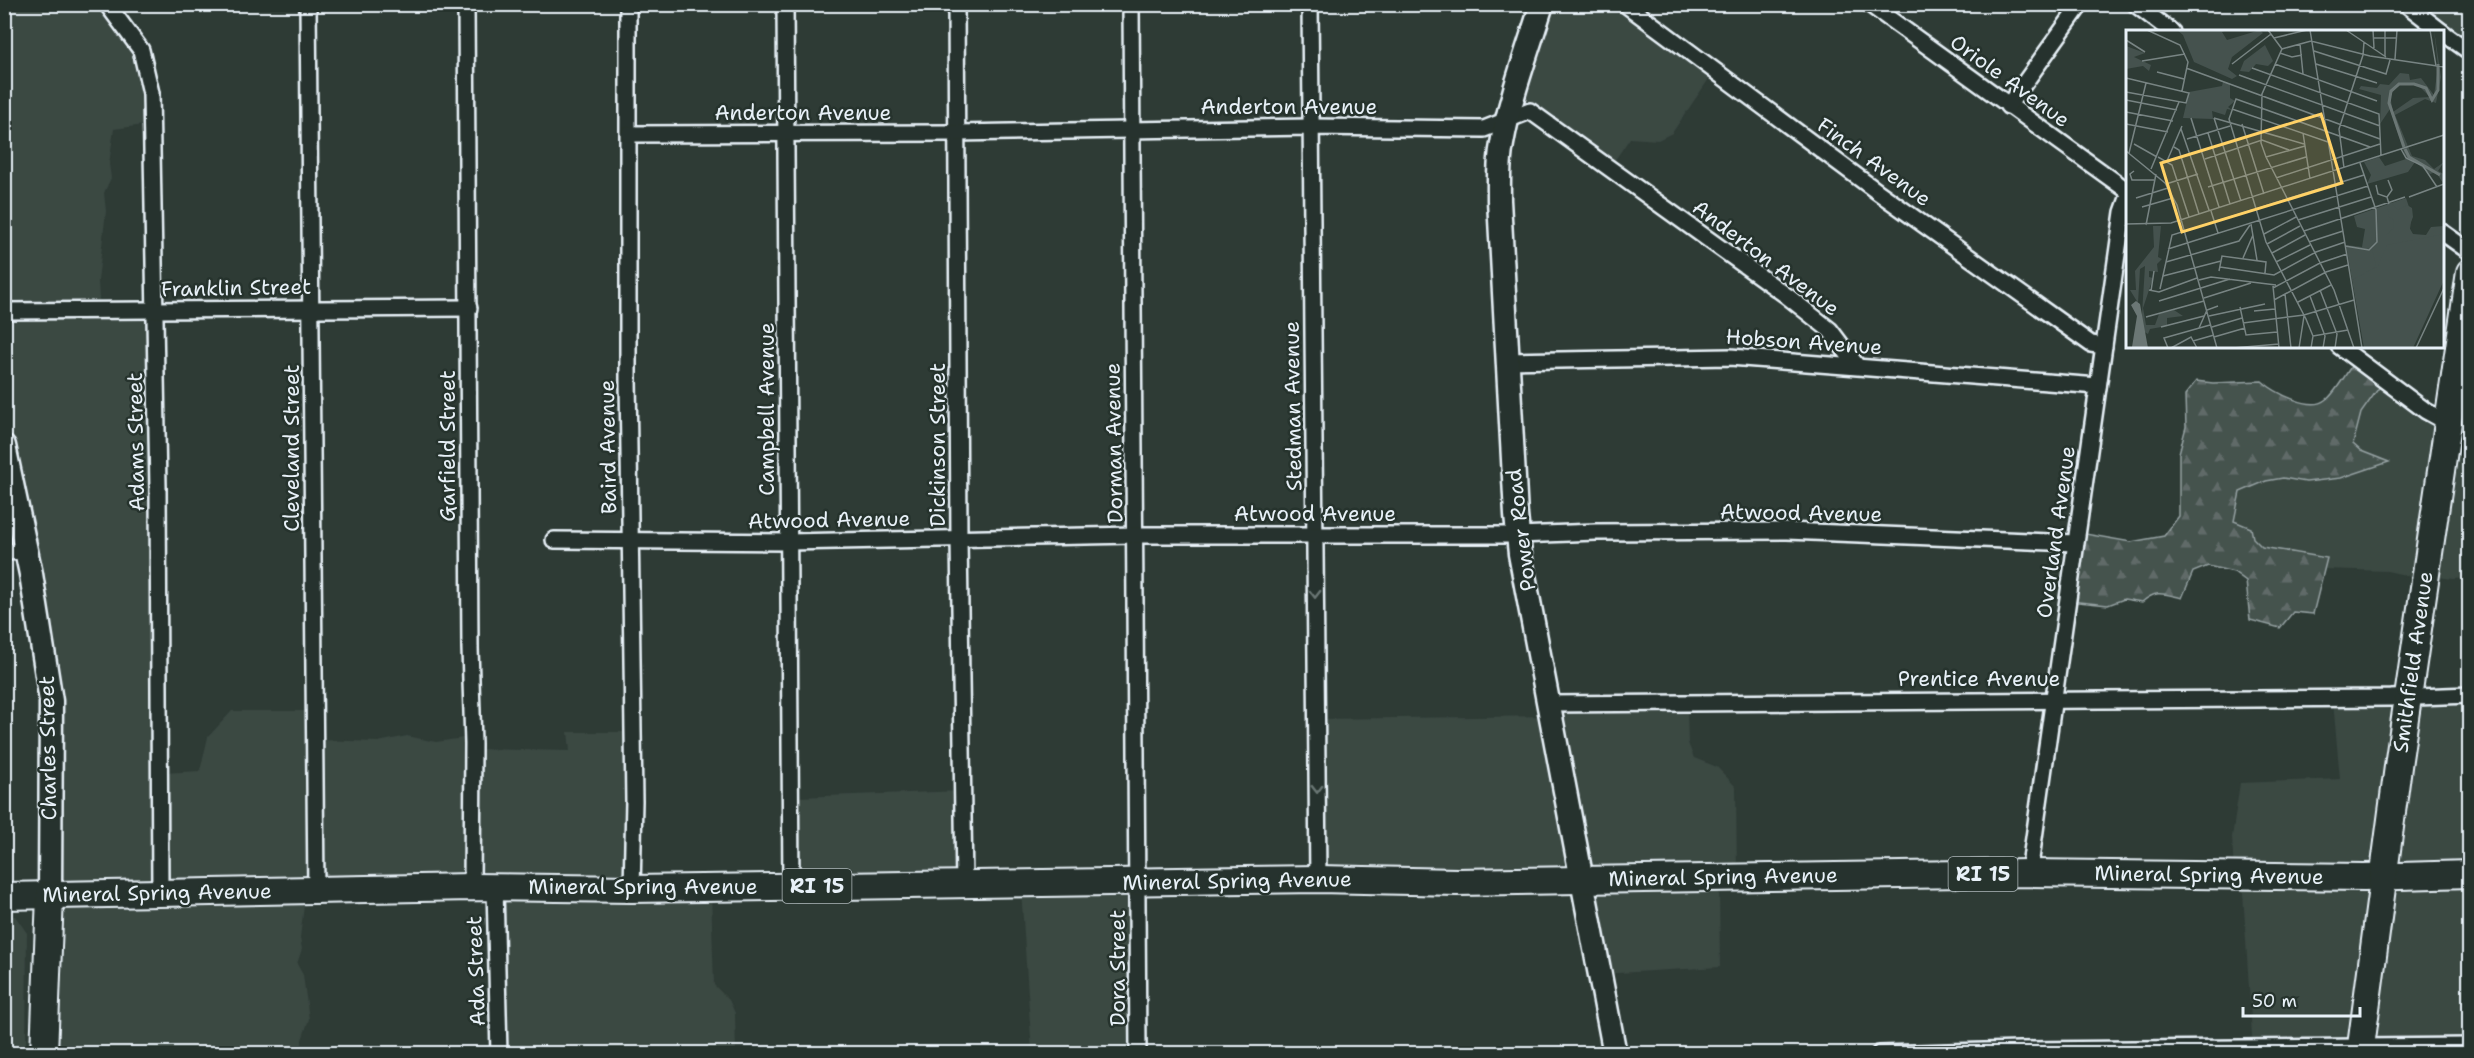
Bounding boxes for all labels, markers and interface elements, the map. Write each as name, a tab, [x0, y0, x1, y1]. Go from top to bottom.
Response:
street label: Oriole Avenue	[1944, 28, 2076, 134]
inset map	[2126, 30, 2444, 348]
street label: Anderton Avenue	[1200, 93, 1378, 121]
street label: Anderton Avenue	[714, 99, 892, 127]
street label: Finch Avenue	[1811, 111, 1937, 213]
street label: Anderton Avenue	[1687, 194, 1845, 322]
street label: Franklin Street	[161, 273, 311, 303]
street label: Stedman Avenue	[1278, 321, 1308, 491]
street label: Campbell Avenue	[753, 322, 781, 496]
street label: Hobson Avenue	[1725, 323, 1883, 361]
street label: Dorman Avenue	[1099, 362, 1129, 524]
street label: Dickinson Street	[924, 363, 952, 527]
street label: Cleveland Street	[278, 364, 306, 532]
street label: Garfield Street	[434, 370, 462, 522]
street label: Adams Street	[121, 372, 151, 512]
street label: Baird Avenue	[593, 380, 623, 514]
street label: Overland Avenue	[2030, 444, 2082, 620]
street label: Power Road	[1500, 467, 1542, 593]
street label: Atwood Avenue	[1720, 498, 1882, 528]
street label: Atwood Avenue	[1234, 500, 1396, 528]
street label: Atwood Avenue	[748, 505, 910, 535]
street label: Smithfield Avenue	[2386, 570, 2440, 754]
one-way arrow	[1309, 590, 1321, 599]
street label: Prentice Avenue	[1898, 665, 2060, 693]
street label: Charles Street	[33, 675, 63, 821]
one-way arrow	[1311, 785, 1323, 794]
road number: RI 15	[1948, 857, 2018, 891]
street label: Mineral Spring Avenue	[2094, 859, 2324, 891]
street label: Mineral Spring Avenue	[1608, 861, 1838, 893]
street label: Mineral Spring Avenue	[1122, 865, 1352, 897]
road number: RI 15	[782, 869, 852, 903]
street label: Mineral Spring Avenue	[528, 873, 758, 901]
street label: Mineral Spring Avenue	[42, 877, 272, 909]
street label: Dora Street	[1104, 910, 1132, 1026]
street label: Ada Street	[460, 915, 492, 1027]
scale bar	[2243, 980, 2360, 1018]
text: 50 m	[2252, 989, 2297, 1013]

